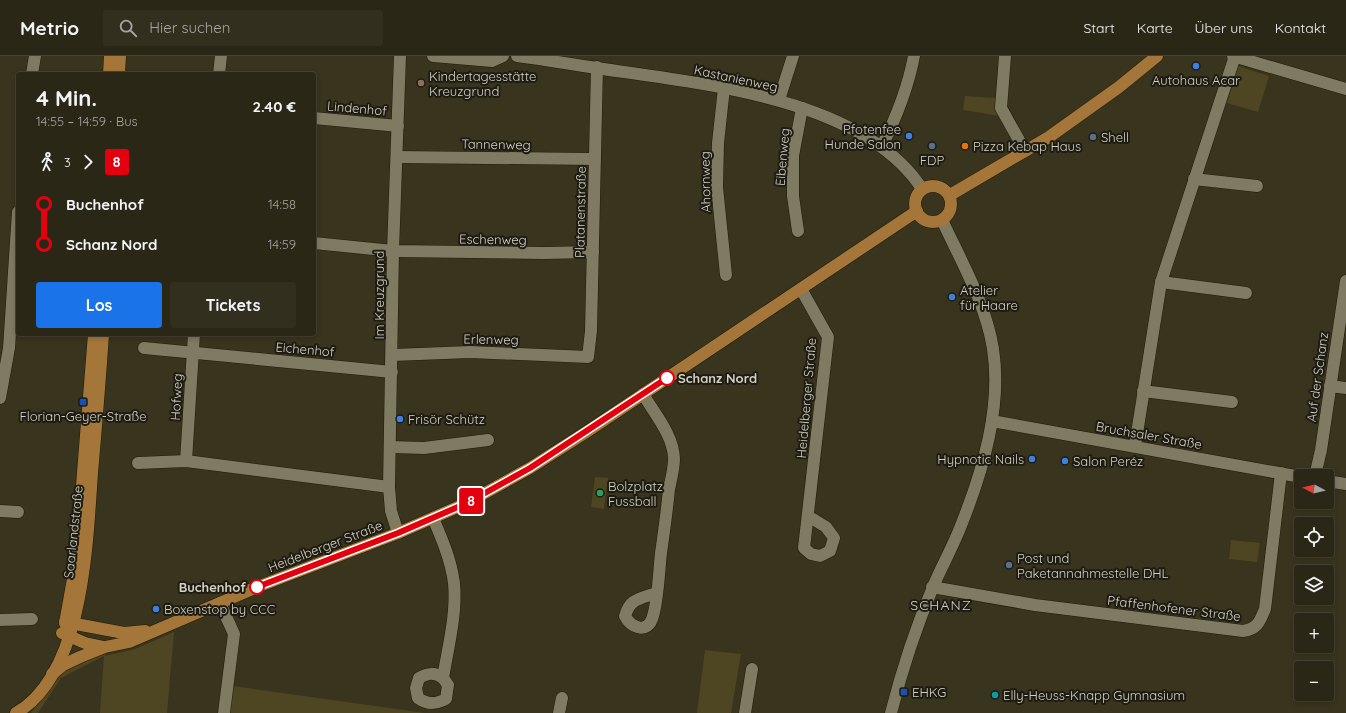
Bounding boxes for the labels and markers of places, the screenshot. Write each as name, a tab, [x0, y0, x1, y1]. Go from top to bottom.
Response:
marker: Autohaus Acar	[1191, 61, 1201, 71]
place label: Kindertagesstätte Kreuzgrund	[429, 68, 536, 99]
place label: Autohaus Acar	[1152, 72, 1240, 88]
marker: Kindertagesstätte Kreuzgrund	[416, 78, 426, 88]
place label: Pfotenfee Hunde Salon	[825, 121, 901, 152]
place label: Shell	[1101, 129, 1129, 145]
marker: Pfotenfee Hunde Salon	[904, 131, 914, 141]
marker: Shell	[1088, 132, 1098, 142]
place label: Pizza Kebap Haus	[973, 138, 1081, 154]
marker: FDP	[927, 141, 937, 151]
marker: Pizza Kebap Haus	[960, 141, 970, 151]
place label: FDP	[920, 152, 944, 168]
place label: Atelier für Haare	[960, 282, 1018, 313]
marker: Atelier für Haare	[947, 292, 957, 302]
marker: Schanz Nord	[659, 370, 675, 386]
place label: Schanz Nord	[678, 370, 757, 386]
marker: Florian-Geyer-Straße	[78, 397, 88, 407]
place label: Florian-Geyer-Straße	[19, 408, 147, 424]
place label: Frisör Schütz	[408, 411, 485, 427]
marker: Frisör Schütz	[395, 414, 405, 424]
place label: Hypnotic Nails	[937, 451, 1024, 467]
place label: Salon Peréz	[1073, 453, 1143, 469]
marker: Hypnotic Nails	[1027, 454, 1037, 464]
marker: Salon Peréz	[1060, 456, 1070, 466]
place label: Bolzplatz Fussball	[608, 478, 663, 509]
marker: Bolzplatz Fussball	[595, 488, 605, 498]
place label: Post und Paketannahmestelle DHL	[1017, 550, 1169, 581]
marker: Post und Paketannahmestelle DHL	[1004, 560, 1014, 570]
place label: Buchenhof	[179, 579, 246, 595]
marker: Buchenhof	[249, 579, 265, 595]
place label: Boxenstop by CCC	[164, 601, 276, 617]
marker: Boxenstop by CCC	[151, 604, 161, 614]
place label: EHKG	[912, 684, 946, 700]
marker: EHKG	[899, 687, 909, 697]
place label: Elly-Heuss-Knapp Gymnasium	[1003, 687, 1185, 703]
marker: Elly-Heuss-Knapp Gymnasium	[990, 690, 1000, 700]

